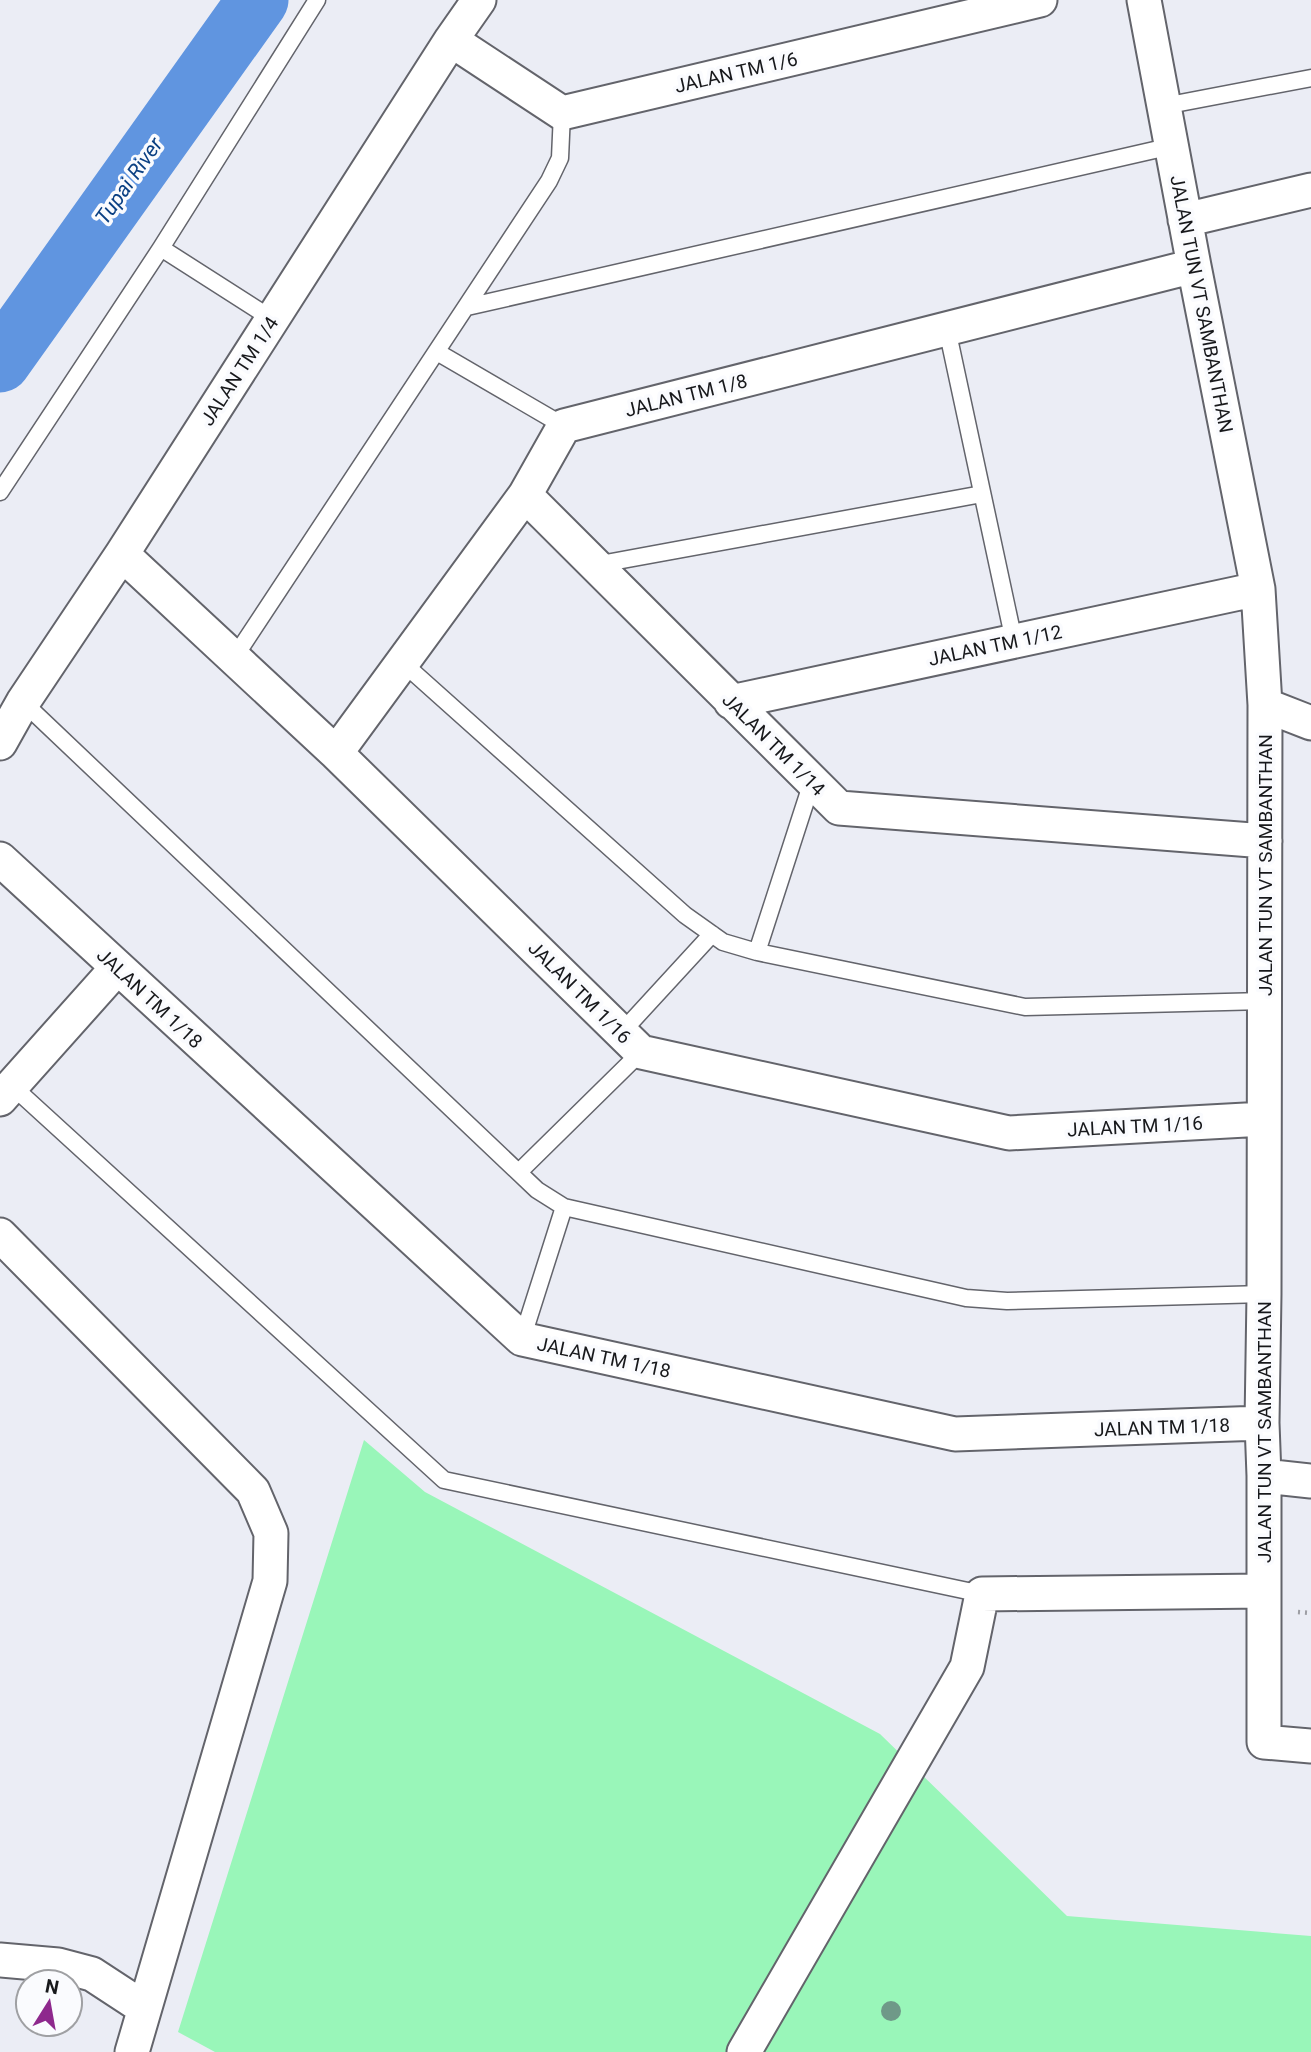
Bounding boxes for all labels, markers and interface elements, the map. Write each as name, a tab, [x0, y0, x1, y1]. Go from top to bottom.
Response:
street label: JALAN TM 1/6	[673, 47, 800, 98]
water label: Tupai River	[90, 132, 168, 229]
street label: JALAN TUN VT SAMBANTHAN	[1165, 173, 1238, 435]
street label: JALAN TM 1/4	[196, 312, 283, 430]
street label: JALAN TM 1/8	[623, 369, 750, 422]
street label: JALAN TM 1/12	[926, 620, 1064, 671]
street label: JALAN TM 1/14	[717, 688, 830, 801]
street label: JALAN TUN VT SAMBANTHAN	[1254, 734, 1277, 996]
street label: JALAN TM 1/16	[523, 936, 636, 1049]
street label: JALAN TM 1/18	[92, 944, 207, 1053]
street label: JALAN TM 1/16	[1067, 1111, 1203, 1142]
street label: JALAN TUN VT SAMBANTHAN	[1253, 1301, 1276, 1563]
street label: JALAN TM 1/18	[535, 1332, 673, 1383]
street label: JALAN TM 1/18	[1094, 1414, 1230, 1441]
north arrow	[14, 1968, 84, 2038]
text: N	[43, 1974, 61, 1999]

